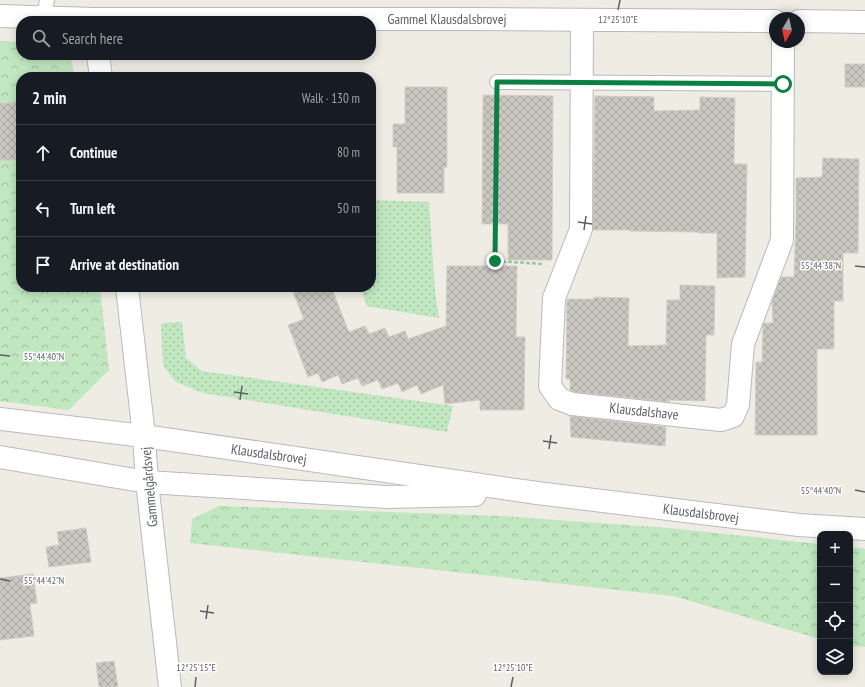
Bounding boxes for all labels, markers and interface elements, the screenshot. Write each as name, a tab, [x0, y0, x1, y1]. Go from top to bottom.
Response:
street label: Gammel Klausdalsbrovej	[388, 10, 507, 28]
north arrow	[769, 12, 805, 48]
text: 12°25'10"E	[598, 13, 638, 26]
search box	[16, 16, 376, 60]
icon: search	[30, 27, 52, 49]
text: Search here	[62, 29, 123, 48]
route start	[774, 75, 792, 93]
text: 2 min	[32, 87, 66, 109]
text: Walk · 130 m	[302, 90, 360, 107]
icon: ahead	[32, 142, 54, 164]
text: Continue	[70, 143, 117, 162]
text: 80 m	[337, 144, 360, 161]
icon: left	[32, 198, 54, 220]
text: Turn left	[70, 199, 115, 218]
text: 50 m	[337, 200, 360, 217]
route end	[486, 252, 504, 270]
icon: arrive	[32, 254, 54, 276]
text: Arrive at destination	[70, 255, 179, 274]
text: 55°44'38"N	[801, 259, 841, 272]
text: 55°44'40"N	[24, 350, 64, 363]
street label: Klausdalshave	[609, 398, 680, 424]
street label: Klausdalsbrovej	[230, 440, 308, 468]
street label: Gammelgårdsvej	[137, 446, 161, 528]
text: 55°44'40"N	[801, 484, 841, 497]
street label: Klausdalsbrovej	[662, 499, 740, 527]
map controls	[817, 531, 853, 675]
button: +	[817, 531, 853, 567]
button: −	[817, 567, 853, 603]
text: 55°44'42"N	[24, 574, 64, 587]
button: locate	[817, 603, 853, 639]
button: layers	[817, 639, 853, 675]
text: 12°25'15"E	[176, 661, 216, 674]
text: 12°25'10"E	[493, 661, 533, 674]

